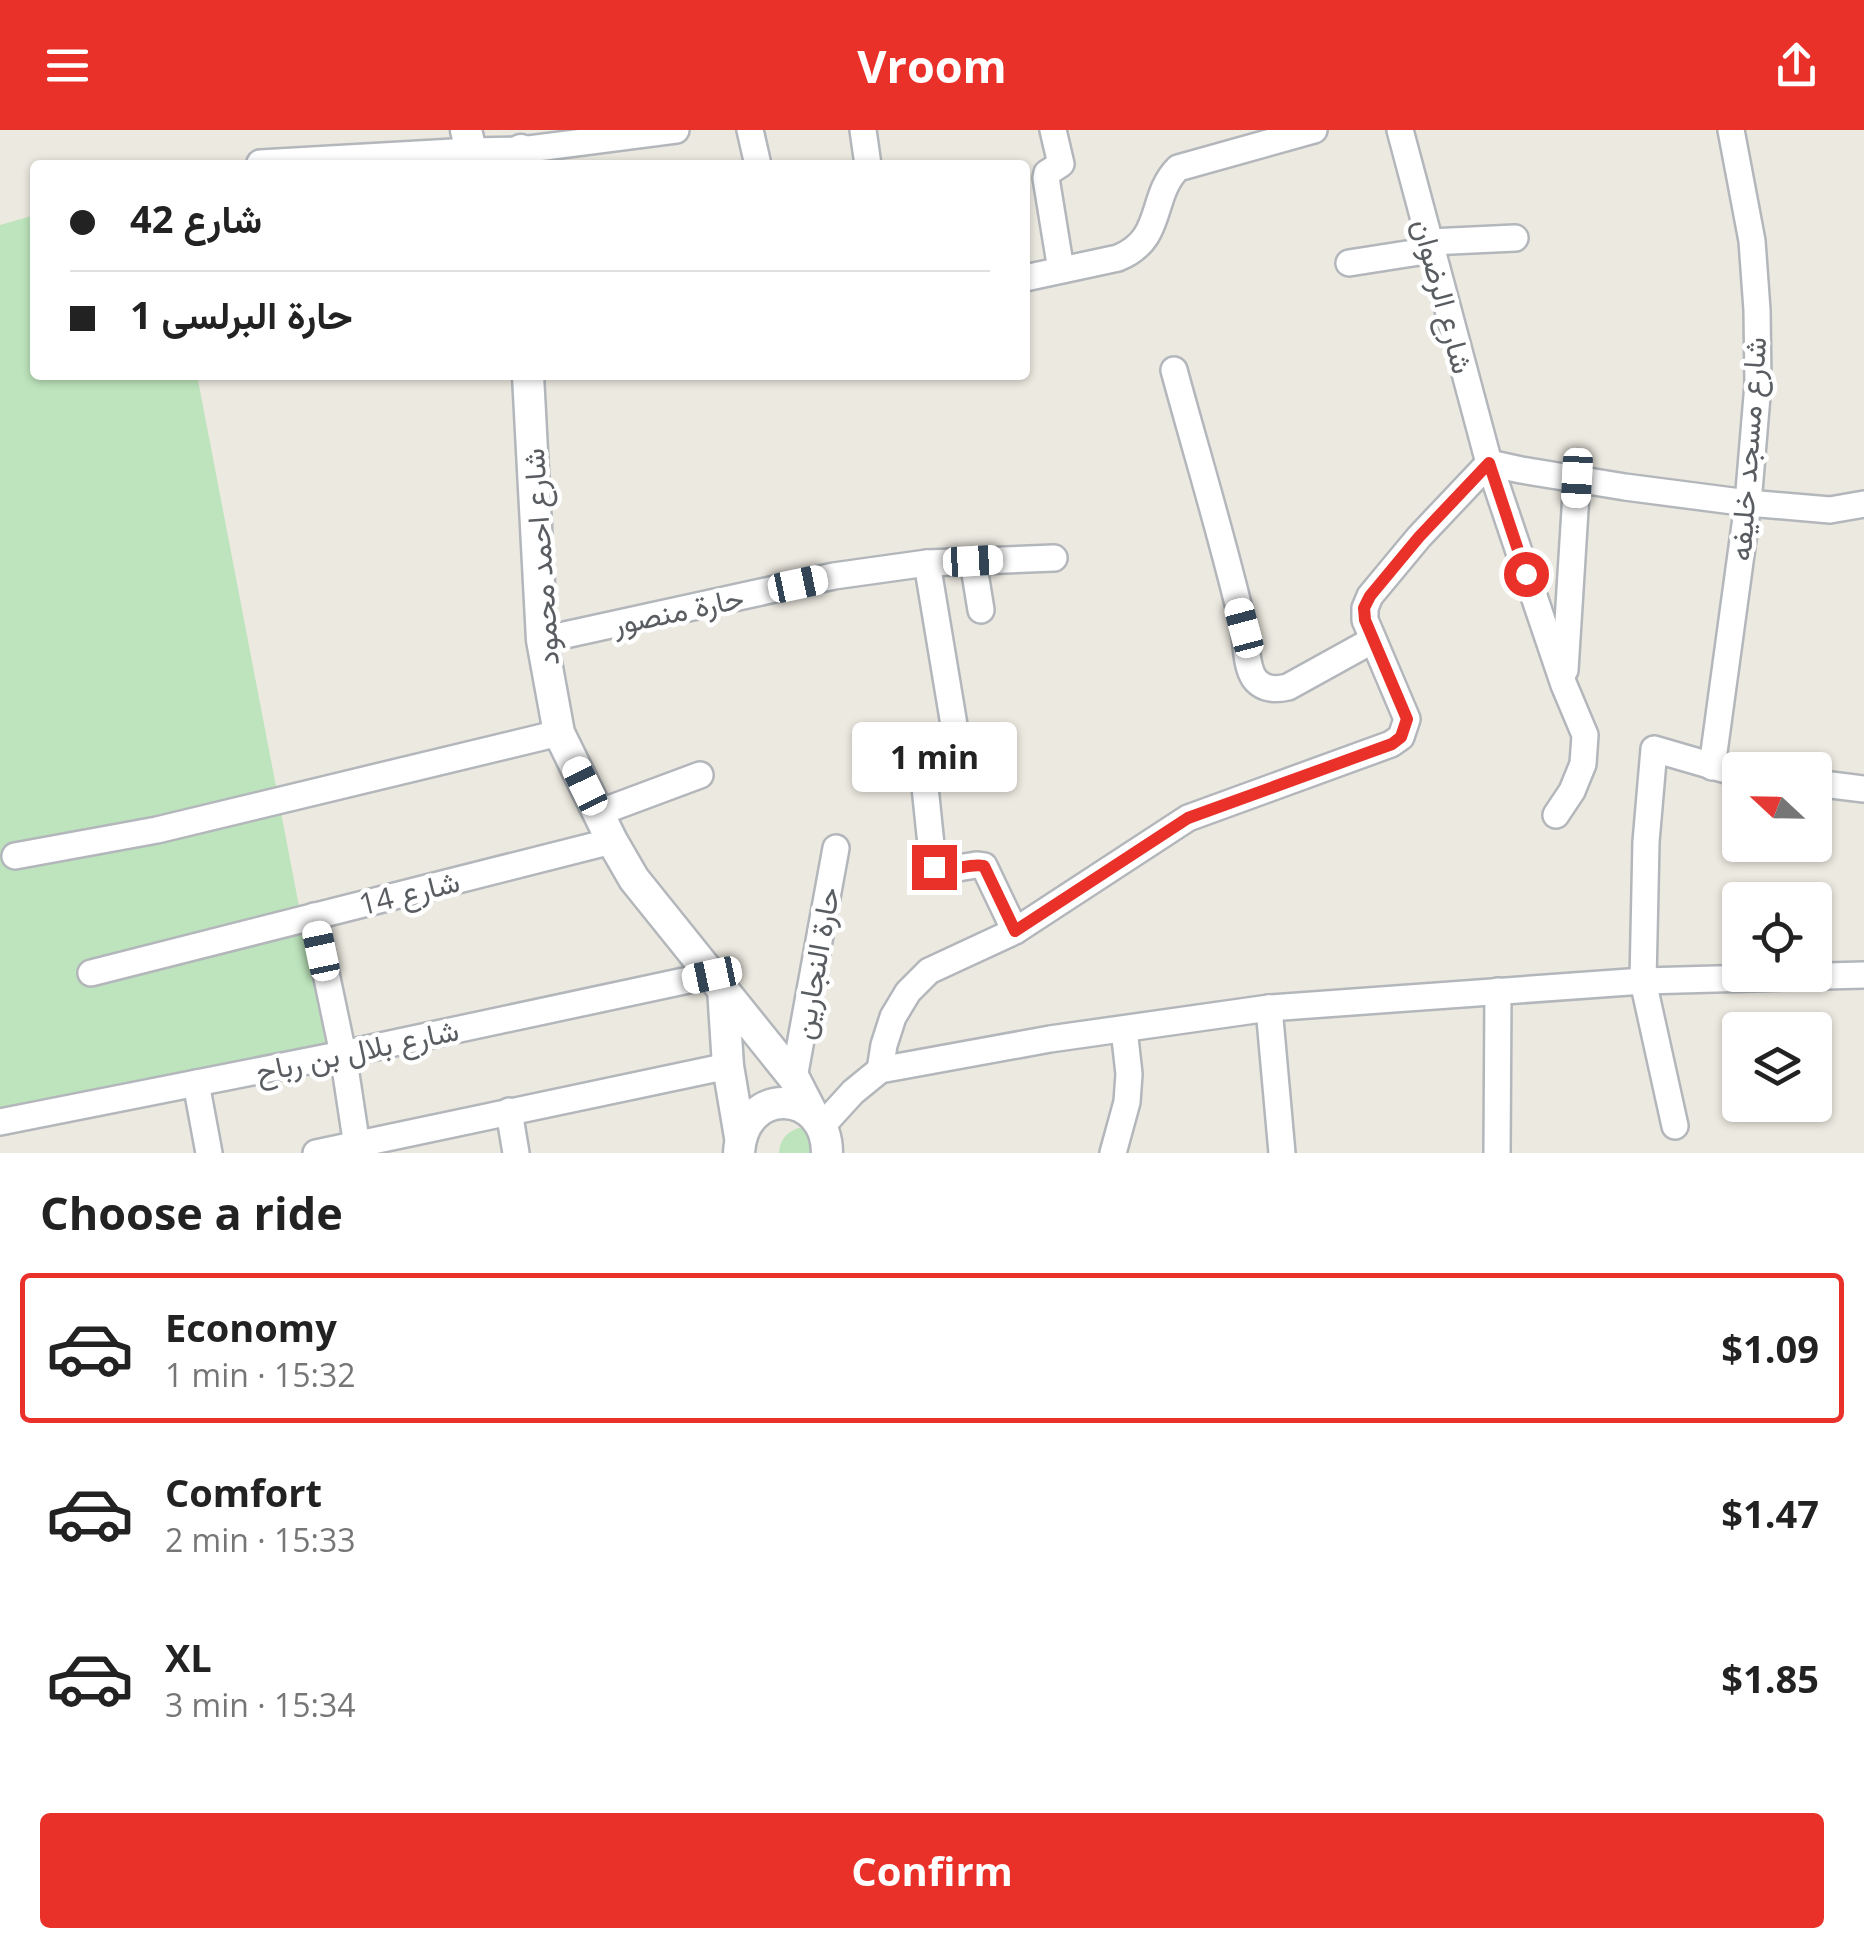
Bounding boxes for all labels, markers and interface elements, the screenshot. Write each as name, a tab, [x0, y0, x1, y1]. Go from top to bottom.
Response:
text: Vroom	[857, 35, 1007, 96]
icon: menu	[40, 38, 95, 93]
icon: share	[1769, 38, 1824, 93]
text: شارع 42	[130, 192, 262, 244]
street label: شارع الرضوان	[1403, 214, 1484, 378]
text: حارة البرلسى 1	[130, 288, 353, 340]
street label: شارع مسجد خليفه	[1719, 336, 1776, 563]
street label: شارع احمد محمود	[512, 447, 569, 667]
car	[1560, 447, 1594, 509]
car	[942, 544, 1004, 578]
route start	[1504, 552, 1549, 597]
car	[766, 563, 830, 605]
street label: حارة منصور	[608, 576, 747, 644]
car	[1222, 595, 1266, 661]
callout: 1 min	[852, 722, 1016, 792]
text: 1 min	[890, 735, 979, 778]
car	[558, 752, 612, 820]
north arrow	[1722, 752, 1832, 862]
map controls	[1722, 752, 1832, 1122]
route end	[912, 845, 957, 890]
street label: شارع 14	[354, 860, 464, 925]
button: locate	[1722, 882, 1832, 992]
street label: حارة النجارين	[781, 884, 849, 1042]
car	[300, 919, 342, 983]
car	[680, 954, 744, 996]
street label: شارع بلال بن رباح	[252, 1008, 463, 1093]
button: layers	[1722, 1012, 1832, 1122]
text: Choose a ride	[40, 1182, 343, 1243]
text: Economy	[165, 1301, 337, 1353]
icon: car	[45, 1303, 135, 1393]
text: $1.09	[1721, 1322, 1819, 1374]
text: 1 min · 15:32	[165, 1353, 356, 1396]
text: Comfort	[165, 1466, 322, 1518]
icon: car	[45, 1468, 135, 1558]
text: $1.47	[1721, 1487, 1819, 1539]
text: 2 min · 15:33	[165, 1518, 356, 1561]
text: XL	[165, 1631, 212, 1683]
icon: car	[45, 1633, 135, 1723]
text: $1.85	[1721, 1652, 1819, 1704]
text: 3 min · 15:34	[165, 1683, 356, 1726]
button: Confirm	[40, 1813, 1824, 1928]

